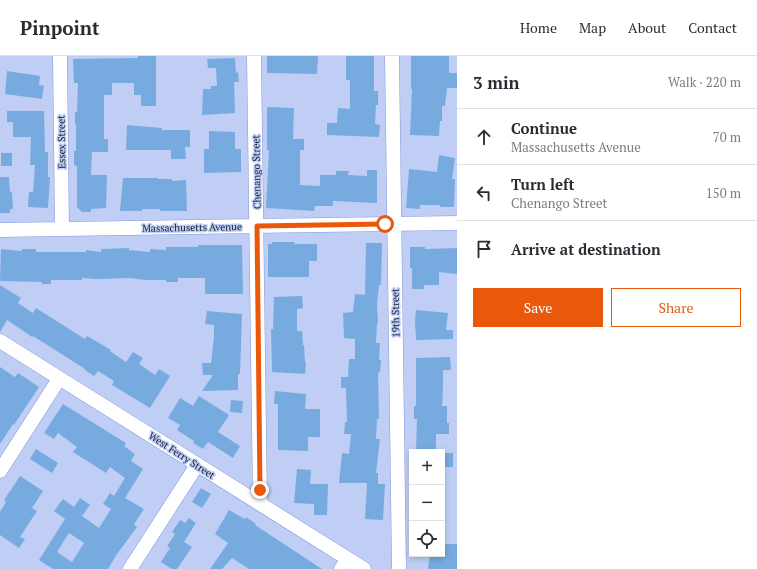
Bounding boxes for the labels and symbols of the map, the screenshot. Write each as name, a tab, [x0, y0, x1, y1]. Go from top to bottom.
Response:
street label: Essex Street	[55, 115, 68, 169]
street label: Chenango Street	[249, 135, 264, 209]
route start	[376, 215, 394, 233]
street label: Massachusetts Avenue	[142, 220, 242, 235]
street label: 19th Street	[389, 288, 402, 338]
street label: West Ferry Street	[146, 429, 218, 482]
route end	[251, 481, 269, 499]

